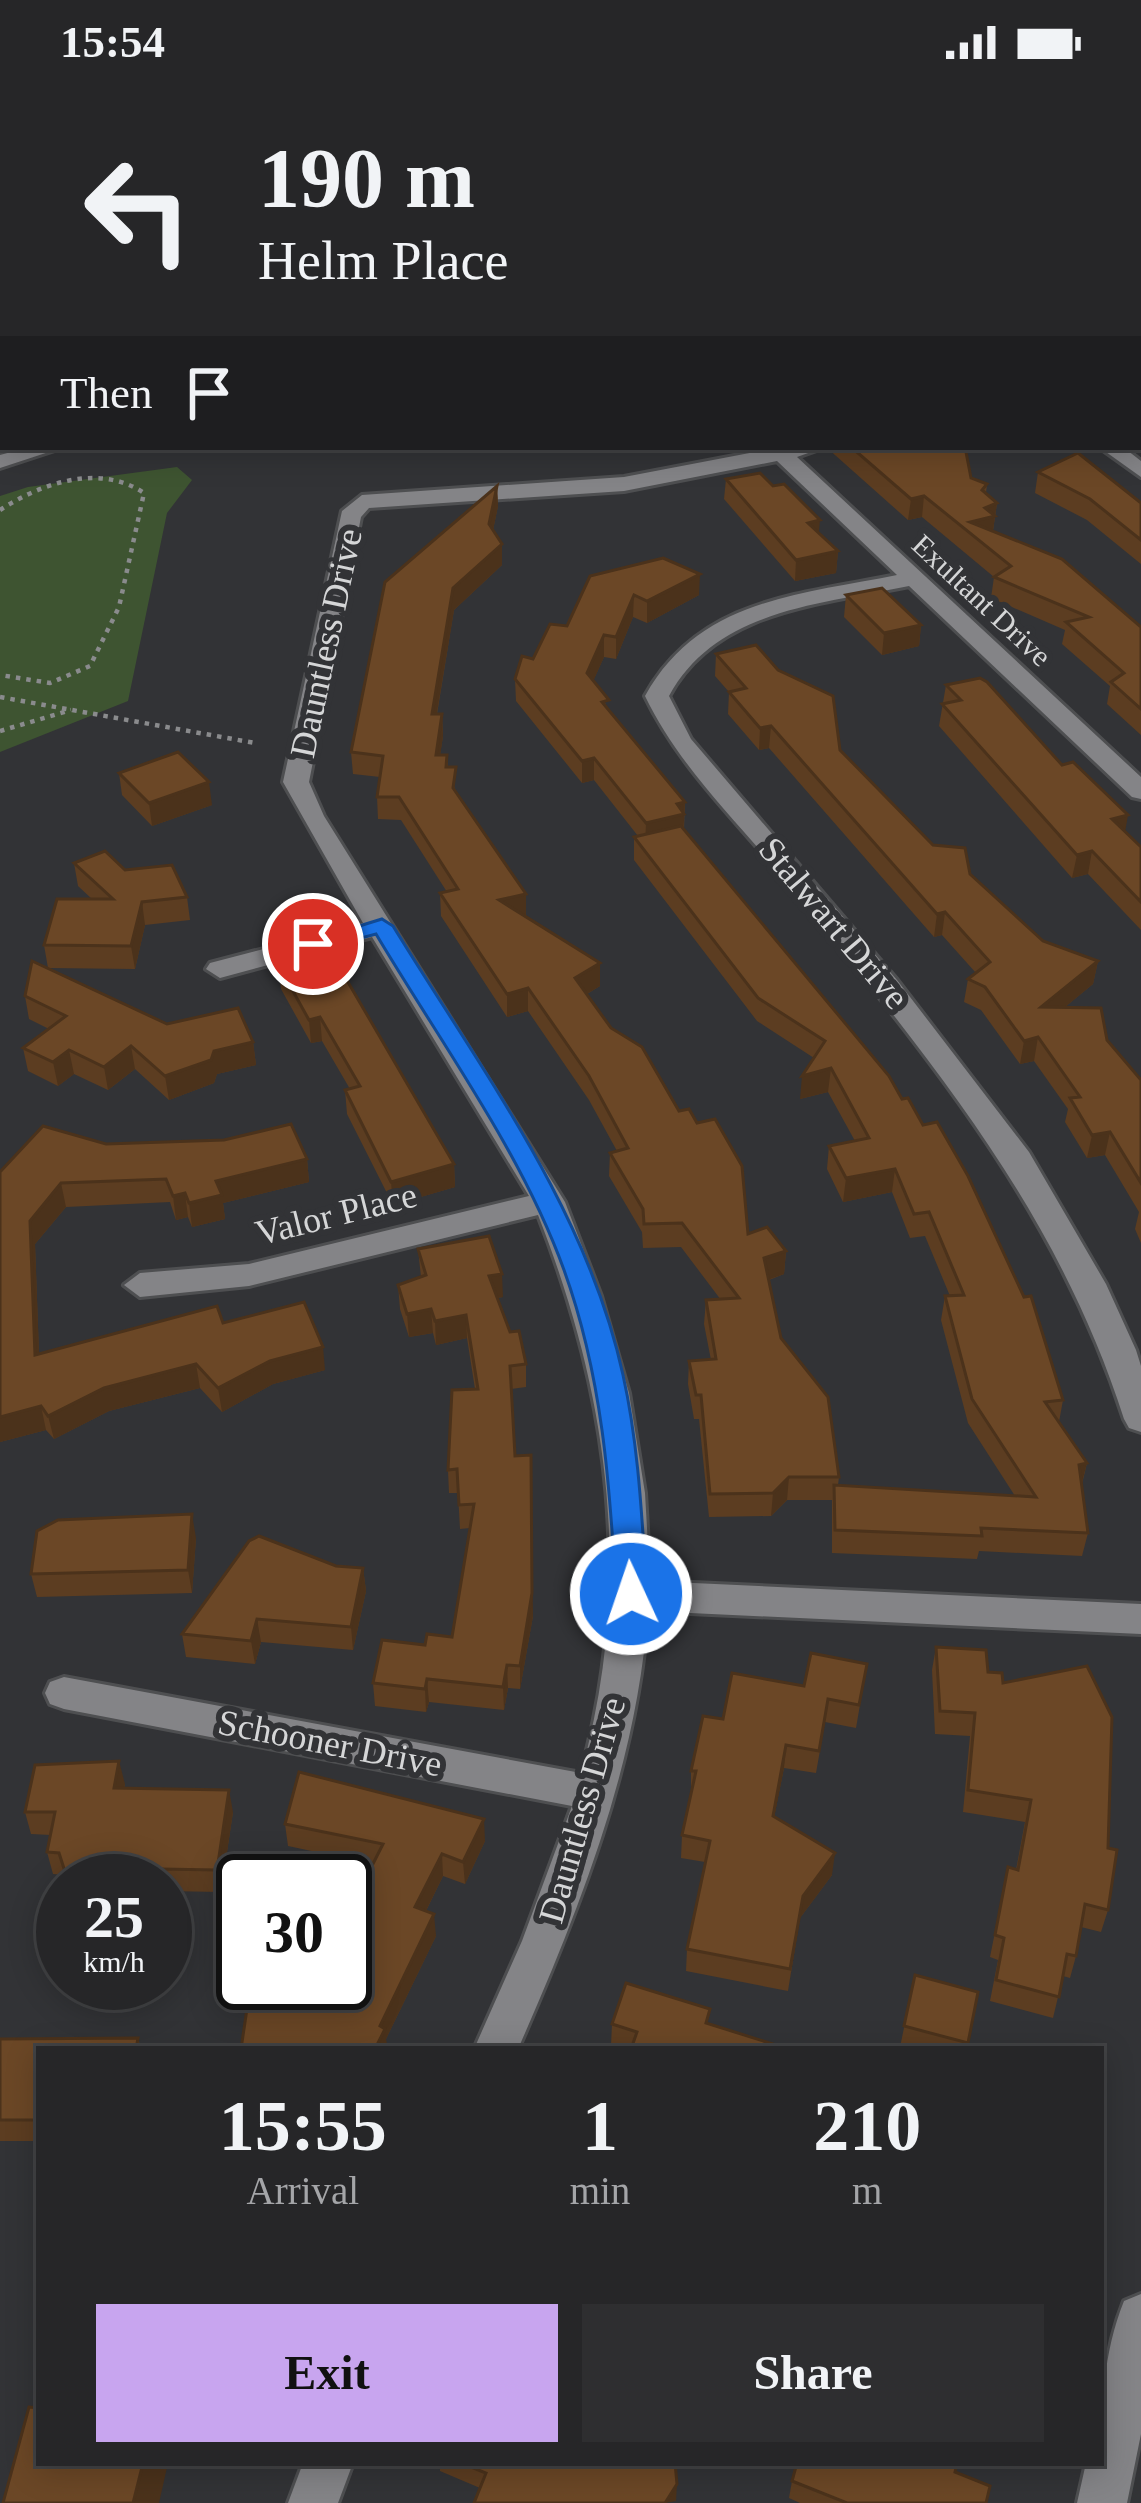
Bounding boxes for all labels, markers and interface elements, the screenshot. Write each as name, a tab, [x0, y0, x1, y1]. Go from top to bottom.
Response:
text: 15:54	[60, 17, 165, 67]
icon: left	[60, 132, 216, 288]
text: 190 m	[258, 132, 475, 225]
text: Helm Place	[258, 231, 508, 291]
icon: arrive	[176, 360, 242, 426]
text: Then	[60, 368, 152, 418]
street label: Dauntless Drive	[282, 525, 370, 761]
street label: Exultant Drive	[906, 527, 1058, 673]
street label: Stalwart Drive	[751, 829, 917, 1017]
pin	[262, 893, 364, 995]
icon: arrive	[280, 911, 346, 977]
street label: Valor Place	[251, 1175, 421, 1253]
position arrow	[568, 1531, 694, 1657]
street label: Dauntless Drive	[531, 1693, 633, 1927]
street label: Schooner Drive	[215, 1702, 445, 1784]
speed limit sign: 30	[216, 1854, 372, 2010]
text: 25	[84, 1884, 144, 1950]
text: km/h	[83, 1945, 145, 1978]
text: 15:55	[219, 2086, 387, 2166]
text: 1	[582, 2086, 618, 2166]
text: 210	[813, 2086, 921, 2166]
text: Arrival	[247, 2169, 359, 2212]
text: min	[570, 2169, 630, 2212]
text: m	[852, 2169, 882, 2212]
button: Exit	[96, 2304, 558, 2442]
button: Share	[582, 2304, 1044, 2442]

